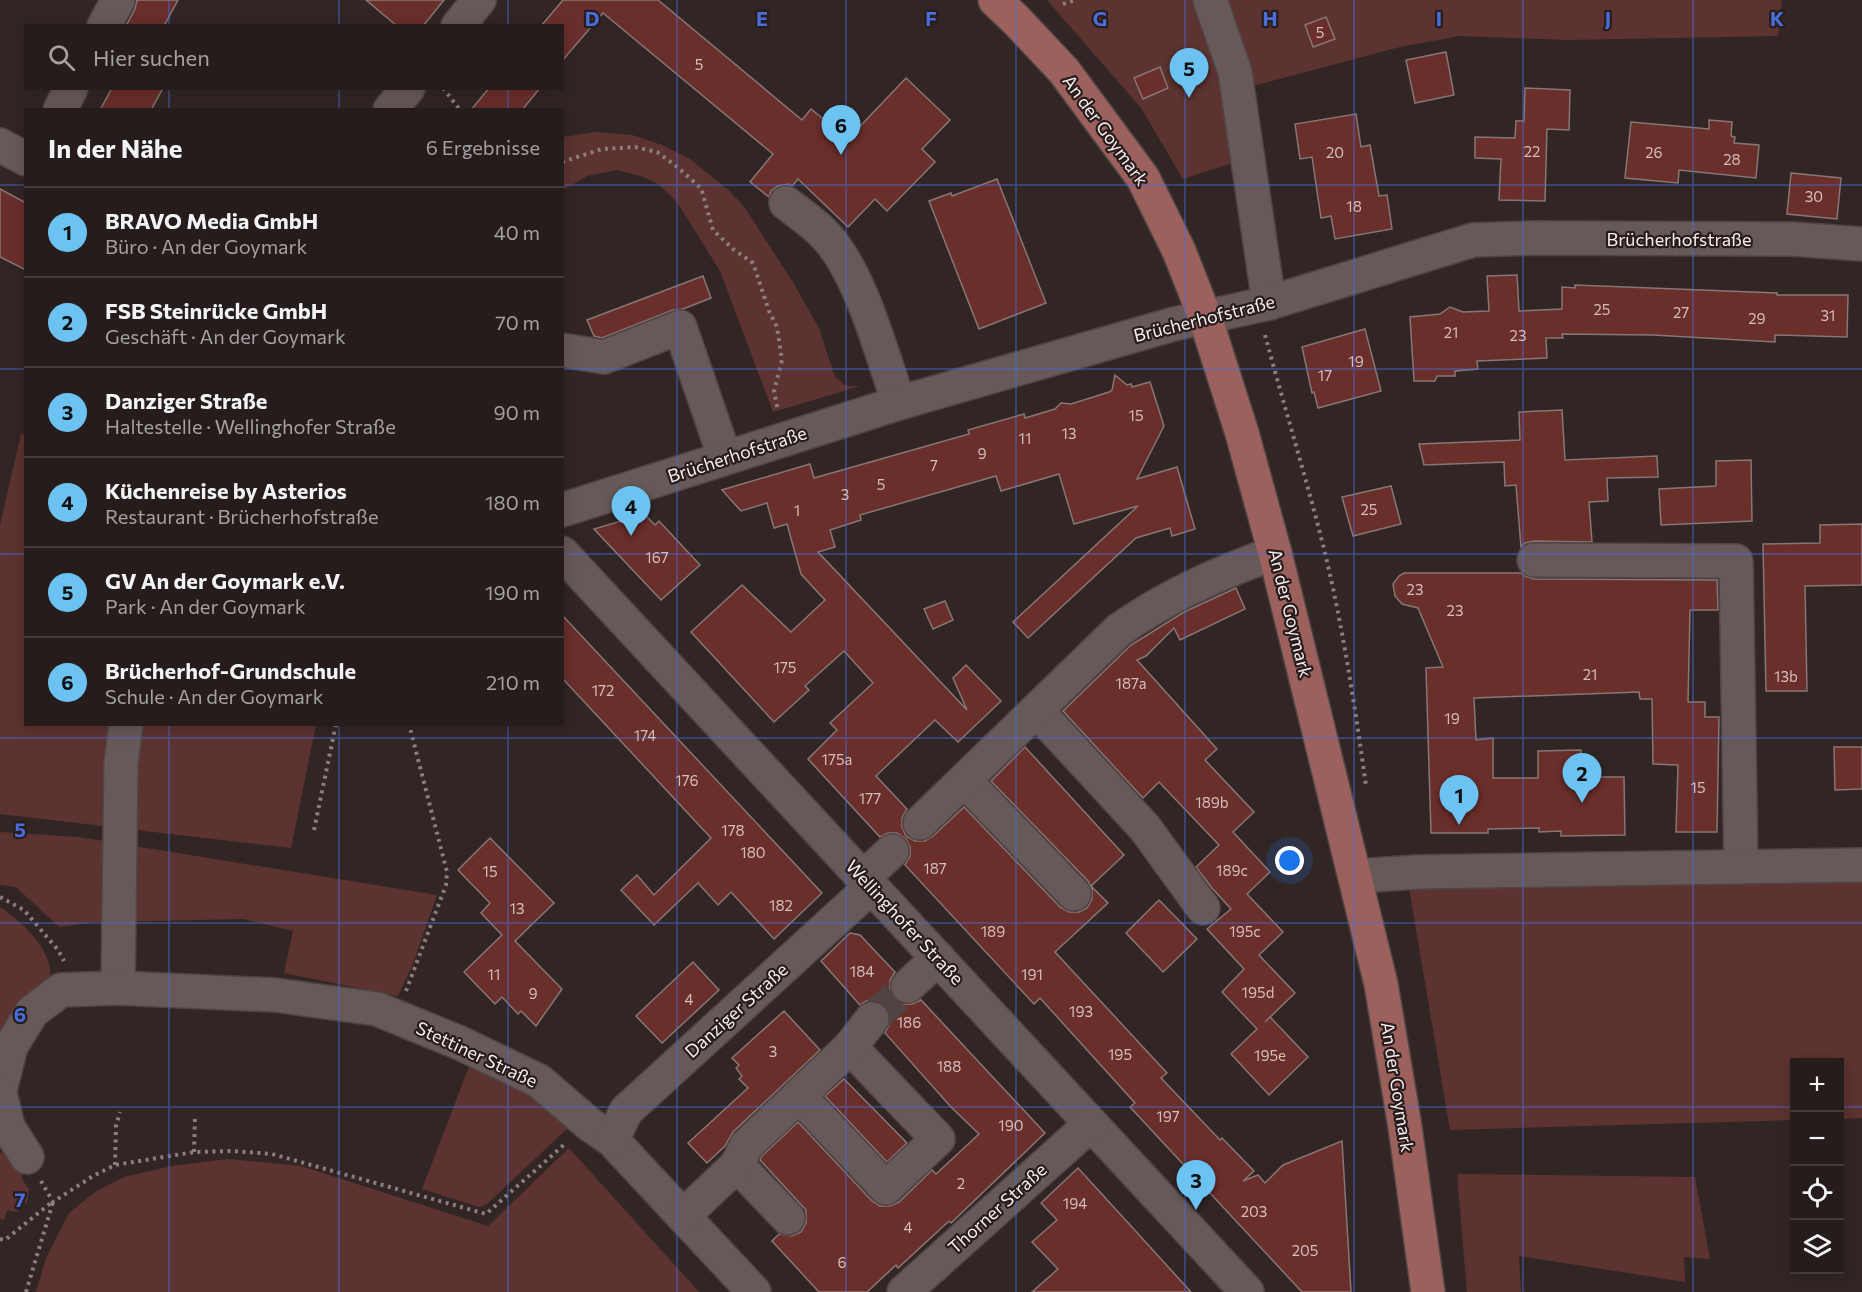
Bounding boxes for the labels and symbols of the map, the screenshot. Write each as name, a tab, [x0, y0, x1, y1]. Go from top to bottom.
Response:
text: D	[585, 6, 599, 30]
text: E	[756, 6, 768, 30]
text: F	[925, 6, 937, 30]
text: G	[1093, 6, 1107, 30]
text: H	[1263, 6, 1278, 30]
text: I	[1436, 6, 1442, 30]
text: J	[1605, 6, 1611, 30]
text: K	[1770, 6, 1784, 30]
house number: 5	[1316, 23, 1324, 41]
pin: 5	[1170, 48, 1208, 98]
house number: 5	[695, 55, 703, 73]
street label: An der Goymark	[1058, 70, 1154, 190]
pin: 6	[822, 106, 860, 155]
house number: 22	[1524, 142, 1540, 160]
house number: 20	[1326, 143, 1344, 161]
house number: 26	[1645, 143, 1663, 161]
house number: 28	[1723, 150, 1741, 168]
house number: 30	[1805, 187, 1823, 205]
house number: 18	[1346, 197, 1362, 215]
street label: Brücherhofstraße	[1607, 228, 1751, 250]
street label: Brücherhofstraße	[1131, 290, 1277, 346]
house number: 25	[1594, 300, 1610, 318]
house number: 27	[1673, 303, 1689, 321]
house number: 31	[1821, 306, 1835, 324]
house number: 29	[1748, 309, 1766, 327]
house number: 21	[1444, 323, 1458, 341]
house number: 23	[1510, 326, 1526, 344]
house number: 19	[1348, 352, 1364, 370]
house number: 17	[1318, 366, 1332, 384]
house number: 15	[1128, 406, 1144, 424]
street label: Brücherhofstraße	[665, 421, 809, 487]
house number: 13	[1062, 424, 1076, 442]
house number: 11	[1019, 429, 1031, 447]
house number: 9	[977, 444, 987, 462]
house number: 7	[930, 456, 938, 474]
house number: 5	[877, 475, 885, 493]
house number: 3	[841, 485, 849, 503]
pin: 4	[612, 486, 650, 536]
house number: 25	[1361, 500, 1377, 518]
house number: 1	[794, 501, 800, 519]
street label: An der Goymark	[1264, 546, 1318, 680]
house number: 167	[645, 548, 669, 566]
house number: 23	[1407, 580, 1423, 598]
house number: 23	[1447, 601, 1463, 619]
house number: 175	[774, 658, 796, 676]
house number: 21	[1583, 665, 1597, 683]
house number: 13b	[1774, 667, 1798, 685]
house number: 187a	[1116, 674, 1146, 692]
house number: 172	[592, 681, 614, 699]
house number: 19	[1444, 709, 1460, 727]
house number: 174	[634, 726, 656, 744]
house number: 175a	[822, 750, 852, 768]
pin: 2	[1562, 754, 1602, 803]
house number: 176	[675, 771, 699, 789]
pin: 1	[1440, 776, 1478, 825]
house number: 15	[1690, 778, 1706, 796]
house number: 177	[859, 789, 881, 807]
house number: 189b	[1195, 793, 1229, 811]
text: 5	[14, 817, 26, 841]
house number: 178	[721, 821, 745, 839]
house number: 180	[740, 843, 766, 861]
your location	[1275, 846, 1304, 875]
street label: Wellinghofer Straße	[841, 855, 969, 989]
house number: 187	[923, 859, 947, 877]
house number: 189c	[1216, 861, 1248, 879]
house number: 15	[482, 862, 498, 880]
house number: 182	[769, 896, 793, 914]
house number: 13	[510, 899, 524, 917]
house number: 189	[981, 922, 1005, 940]
house number: 195c	[1229, 922, 1261, 940]
street label: Danziger Straße	[680, 958, 792, 1062]
house number: 184	[850, 962, 874, 980]
house number: 11	[488, 965, 500, 983]
house number: 191	[1021, 965, 1043, 983]
house number: 195d	[1242, 983, 1274, 1001]
house number: 9	[528, 984, 538, 1002]
house number: 4	[685, 990, 694, 1008]
text: 6	[14, 1002, 26, 1026]
house number: 193	[1069, 1002, 1093, 1020]
house number: 186	[897, 1013, 921, 1031]
street label: Stettiner Straße	[413, 1016, 541, 1092]
street label: An der Goymark	[1377, 1020, 1419, 1154]
house number: 3	[769, 1042, 777, 1060]
house number: 195	[1108, 1045, 1132, 1063]
house number: 195e	[1254, 1046, 1286, 1064]
house number: 188	[937, 1057, 961, 1075]
house number: 197	[1156, 1107, 1180, 1125]
house number: 190	[998, 1116, 1024, 1134]
street label: Thorner Straße	[943, 1158, 1051, 1258]
pin: 3	[1176, 1160, 1216, 1210]
house number: 2	[957, 1174, 965, 1192]
text: 7	[15, 1187, 26, 1211]
house number: 194	[1063, 1194, 1087, 1212]
house number: 203	[1241, 1202, 1267, 1220]
house number: 4	[904, 1218, 913, 1236]
house number: 205	[1292, 1241, 1318, 1259]
house number: 6	[837, 1253, 847, 1271]

